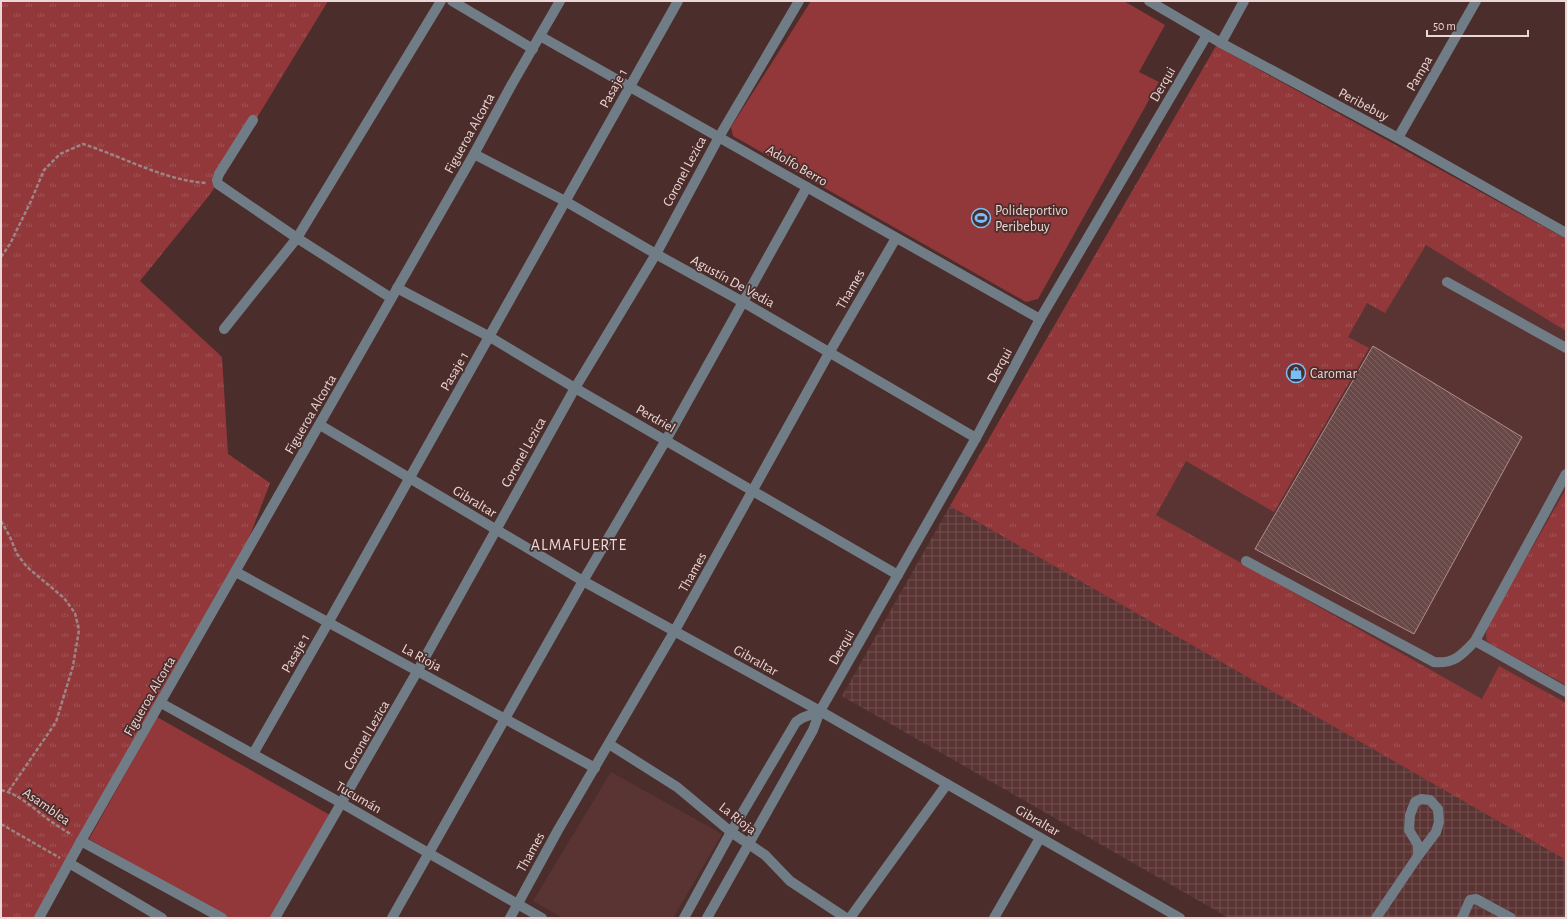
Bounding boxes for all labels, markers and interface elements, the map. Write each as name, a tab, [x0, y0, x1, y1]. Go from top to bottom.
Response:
scale bar	[1427, 12, 1528, 38]
text: 50 m	[1433, 20, 1456, 32]
street label: Pampa	[1404, 53, 1436, 93]
street label: Derqui	[1147, 65, 1178, 104]
street label: Pasaje 1	[597, 67, 630, 110]
street label: Peribebuy	[1336, 86, 1391, 124]
street label: Figueroa Alcorta	[442, 91, 498, 176]
street label: Coronel Lezica	[661, 134, 709, 209]
street label: Adolfo Berro	[763, 143, 830, 189]
place label: Polideportivo Peribebuy	[995, 204, 1068, 234]
sports icon: Polideportivo Peribebuy	[970, 207, 992, 229]
street label: Agustín De Vedia	[688, 253, 777, 311]
street label: Thames	[834, 267, 868, 312]
street label: Derqui	[985, 346, 1015, 385]
street label: Pasaje 1	[438, 350, 472, 393]
shop icon: Caromar	[1285, 362, 1307, 384]
place label: Caromar	[1310, 367, 1357, 381]
street label: Figueroa Alcorta	[283, 372, 339, 457]
street label: Perdriel	[633, 402, 678, 436]
street label: Coronel Lezica	[499, 415, 549, 490]
street label: Gibraltar	[450, 483, 499, 521]
district label: ALMAFUERTE	[531, 537, 627, 553]
street label: Thames	[676, 550, 709, 595]
street label: Derqui	[826, 628, 857, 667]
street label: Pasaje 1	[279, 632, 313, 675]
street label: La Rioja	[399, 642, 444, 674]
street label: Gibraltar	[731, 643, 781, 679]
street label: Figueroa Alcorta	[122, 654, 178, 739]
street label: Coronel Lezica	[341, 698, 393, 773]
street label: Tucumán	[333, 779, 384, 816]
street label: Asamblea	[20, 785, 73, 828]
street label: La Rioja	[716, 800, 759, 838]
street label: Gibraltar	[1013, 803, 1062, 839]
street label: Thames	[514, 830, 547, 875]

